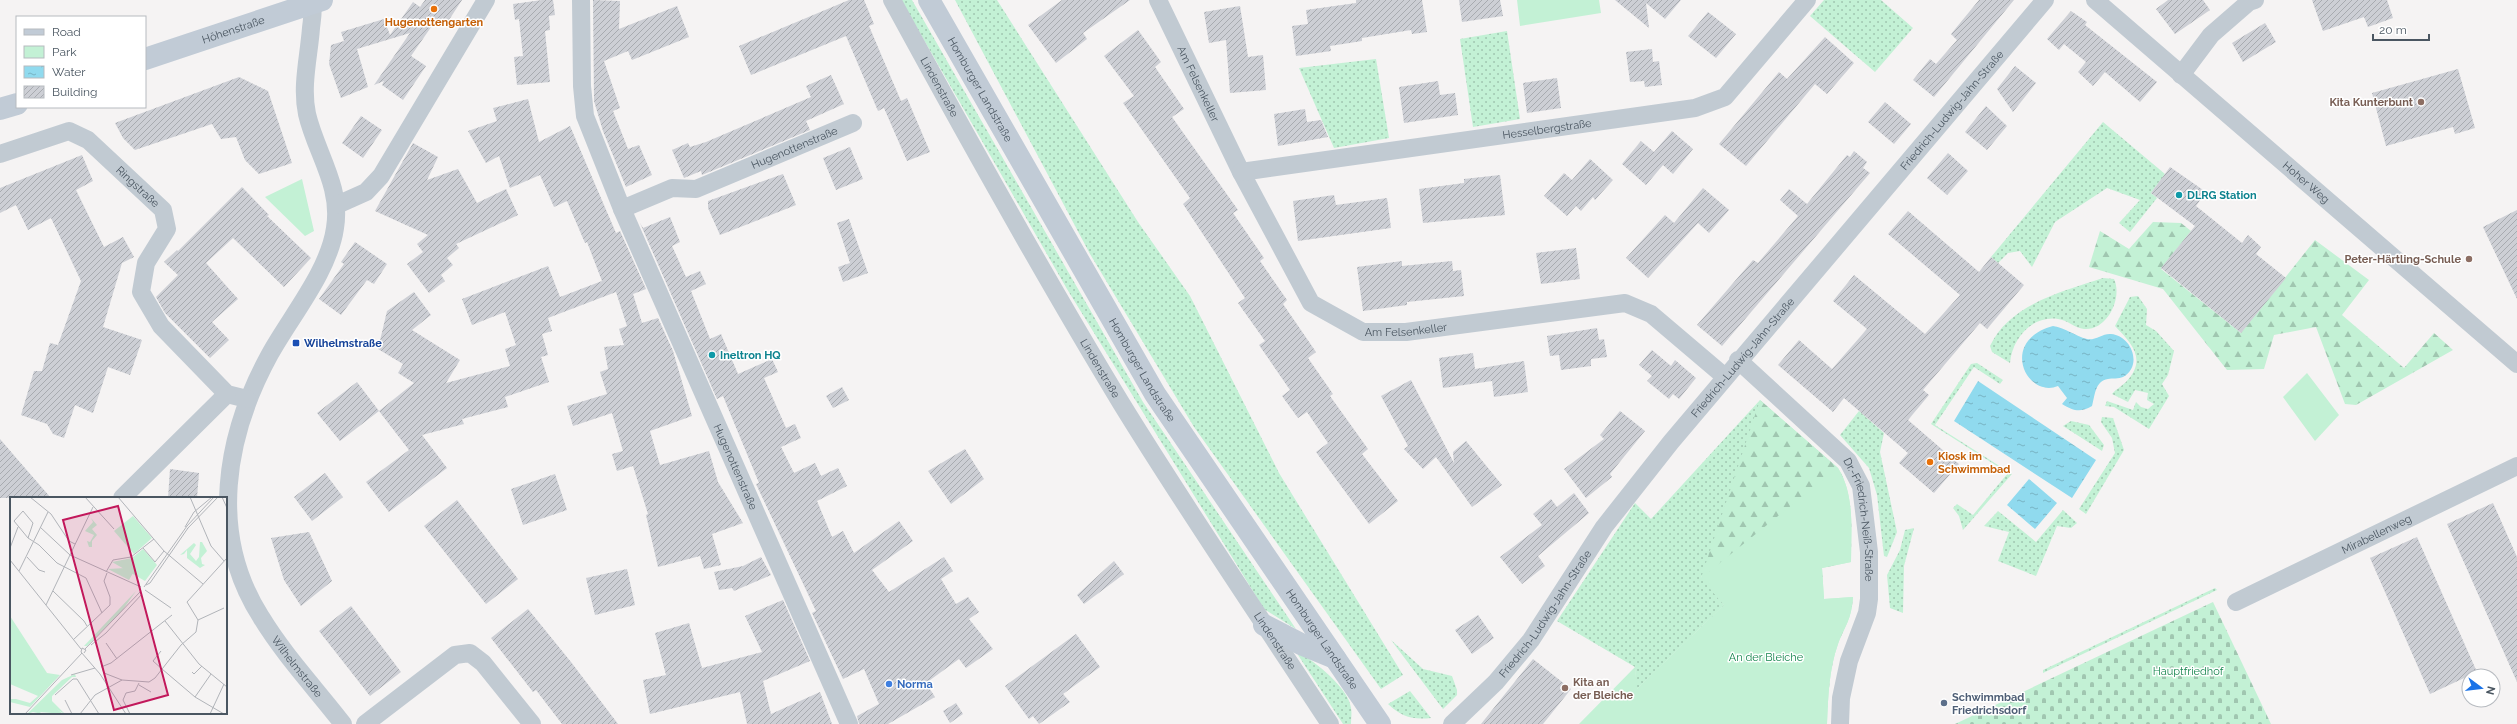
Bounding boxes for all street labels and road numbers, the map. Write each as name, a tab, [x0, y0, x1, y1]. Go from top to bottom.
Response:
street label: Höhenstraße	[200, 13, 267, 47]
street label: Homburger Landstraße	[945, 35, 1015, 145]
street label: Am Felsenkeller	[1174, 44, 1222, 124]
street label: Friedrich-Ludwig-Jahn-Straße	[1898, 48, 2007, 173]
street label: Lindenstraße	[917, 55, 961, 120]
street label: Hesselbergstraße	[1502, 117, 1593, 142]
street label: Hugenottenstraße	[749, 124, 840, 172]
street label: Hoher Weg	[2280, 159, 2332, 206]
street label: Ringstraße	[113, 164, 162, 211]
street label: Friedrich-Ludwig-Jahn-Straße	[1689, 295, 1797, 420]
street label: Homburger Landstraße	[1106, 316, 1178, 425]
street label: Am Felsenkeller	[1365, 321, 1448, 339]
street label: Lindenstraße	[1077, 337, 1123, 401]
street label: Hugenottenstraße	[711, 422, 760, 512]
street label: Dr.-Friedrich-Neiß-Straße	[1840, 456, 1875, 582]
street label: Mirabellenweg	[2340, 512, 2414, 557]
street label: Friedrich-Ludwig-Jahn-Straße	[1496, 547, 1595, 680]
street label: Homburger Landstraße	[1283, 587, 1361, 693]
street label: Lindenstraße	[1251, 610, 1299, 673]
street label: Wilhelmstraße	[269, 634, 325, 700]

